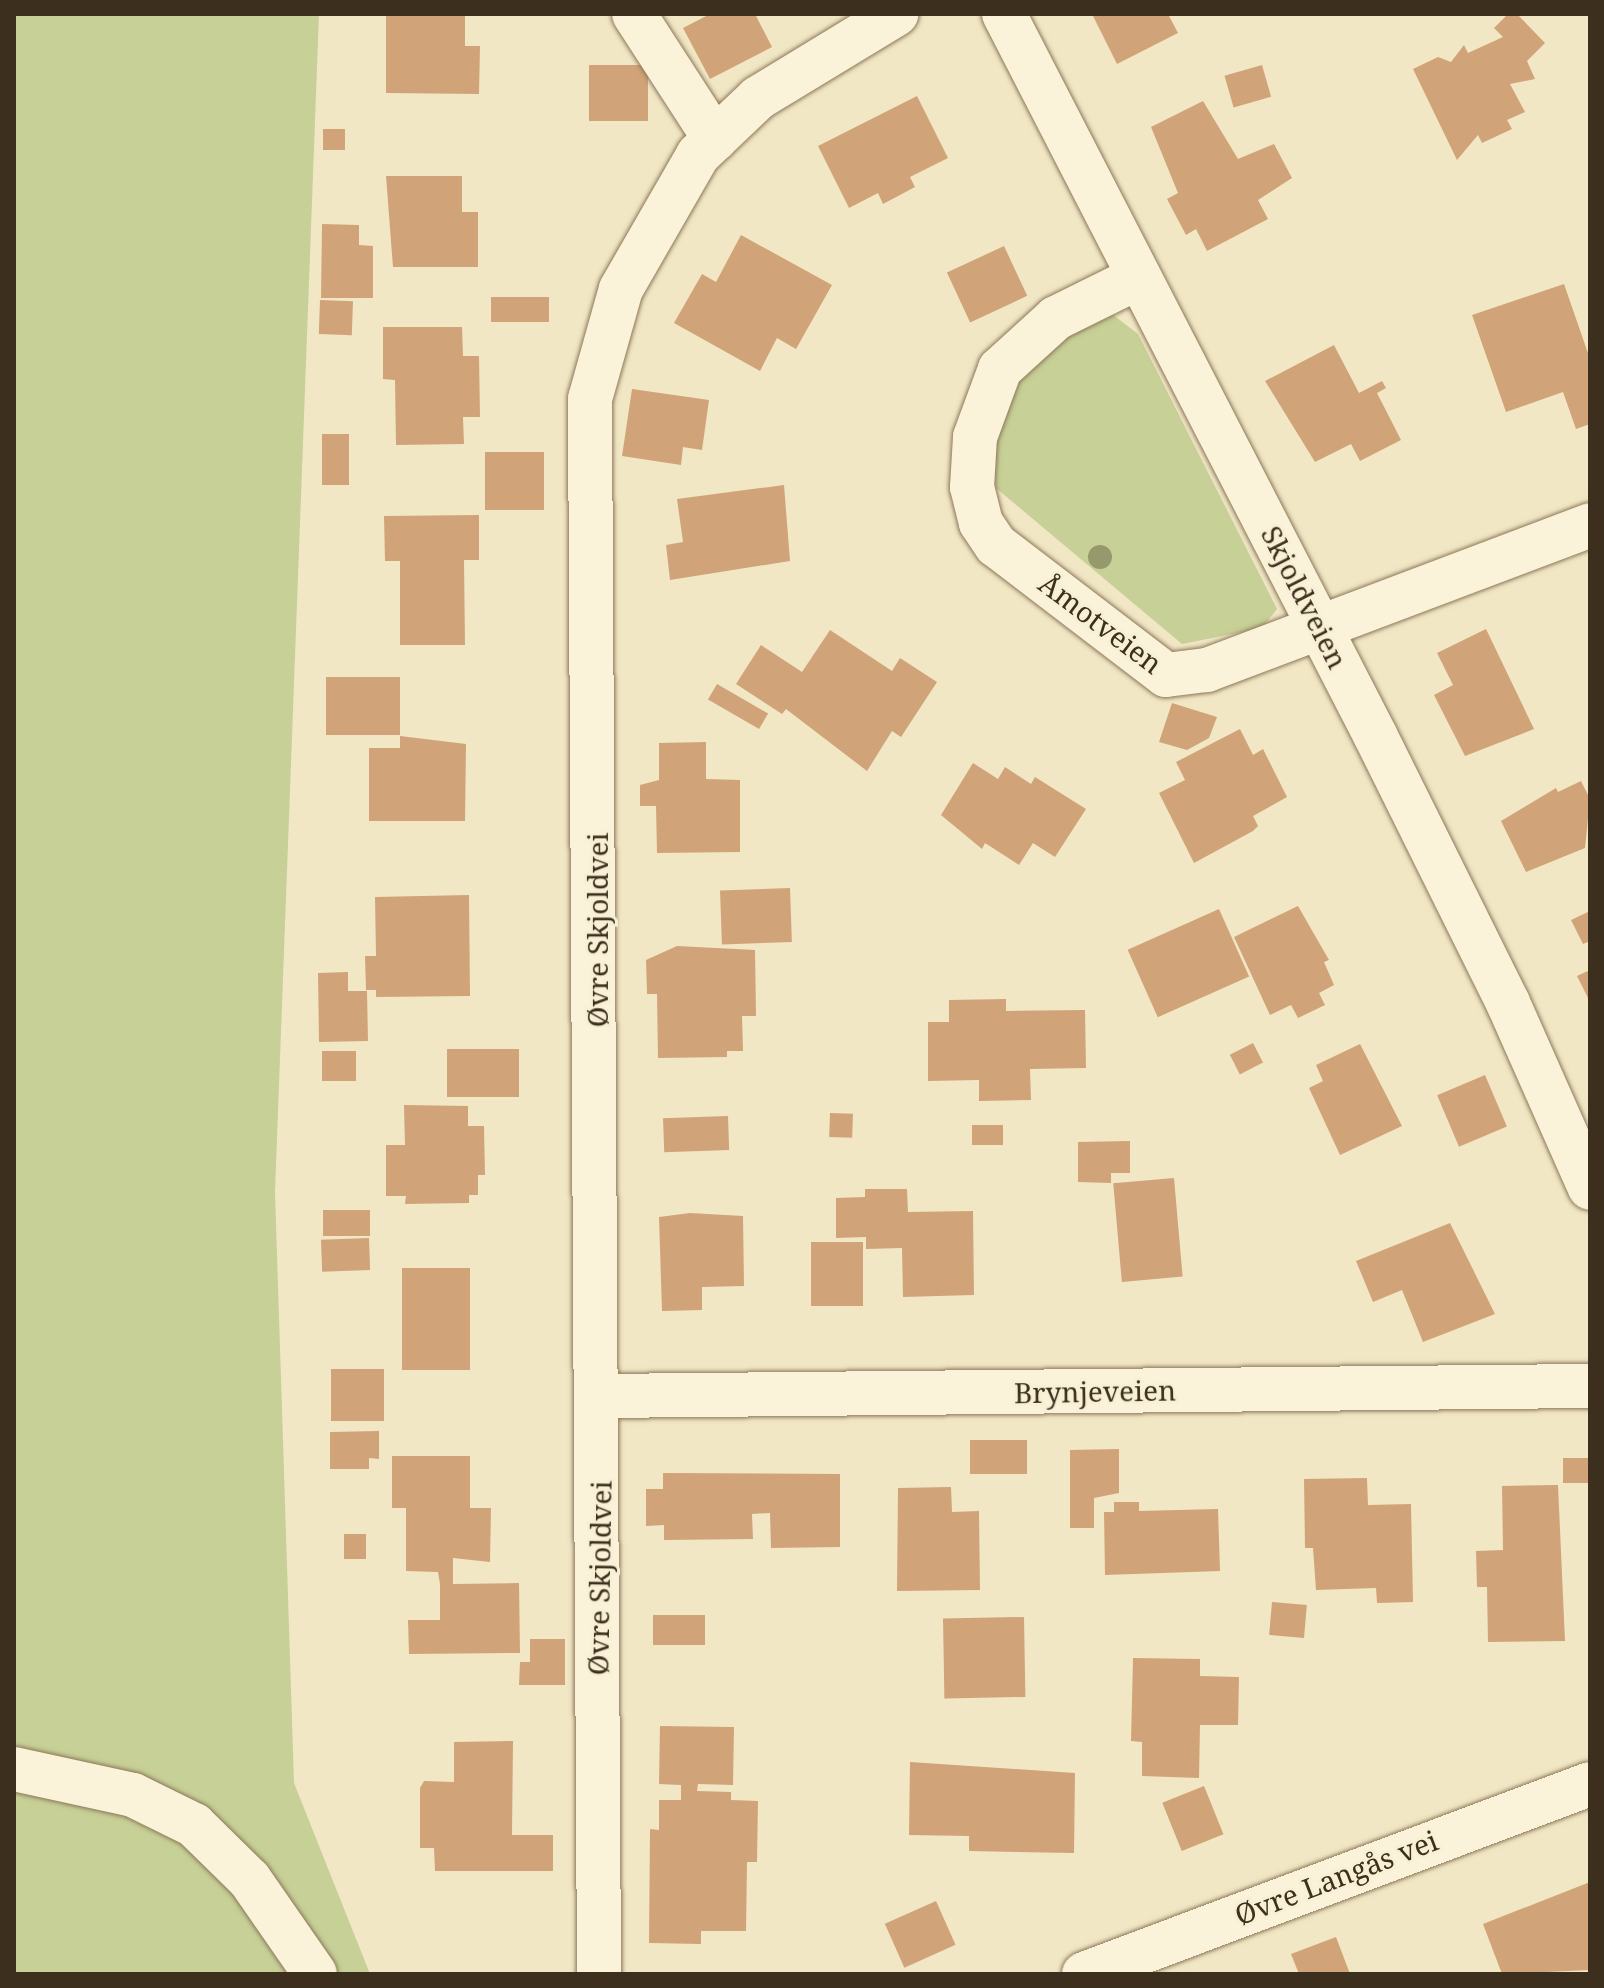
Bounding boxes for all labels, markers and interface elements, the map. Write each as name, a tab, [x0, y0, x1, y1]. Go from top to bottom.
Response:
street label: Skjoldveien	[1255, 520, 1355, 674]
street label: Åmotveien	[1033, 566, 1169, 680]
street label: Øvre Skjoldvei	[580, 833, 614, 1027]
street label: Brynjeveien	[1014, 1373, 1176, 1409]
street label: Øvre Skjoldvei	[581, 1480, 617, 1676]
street label: Øvre Langås vei	[1230, 1823, 1442, 1931]

